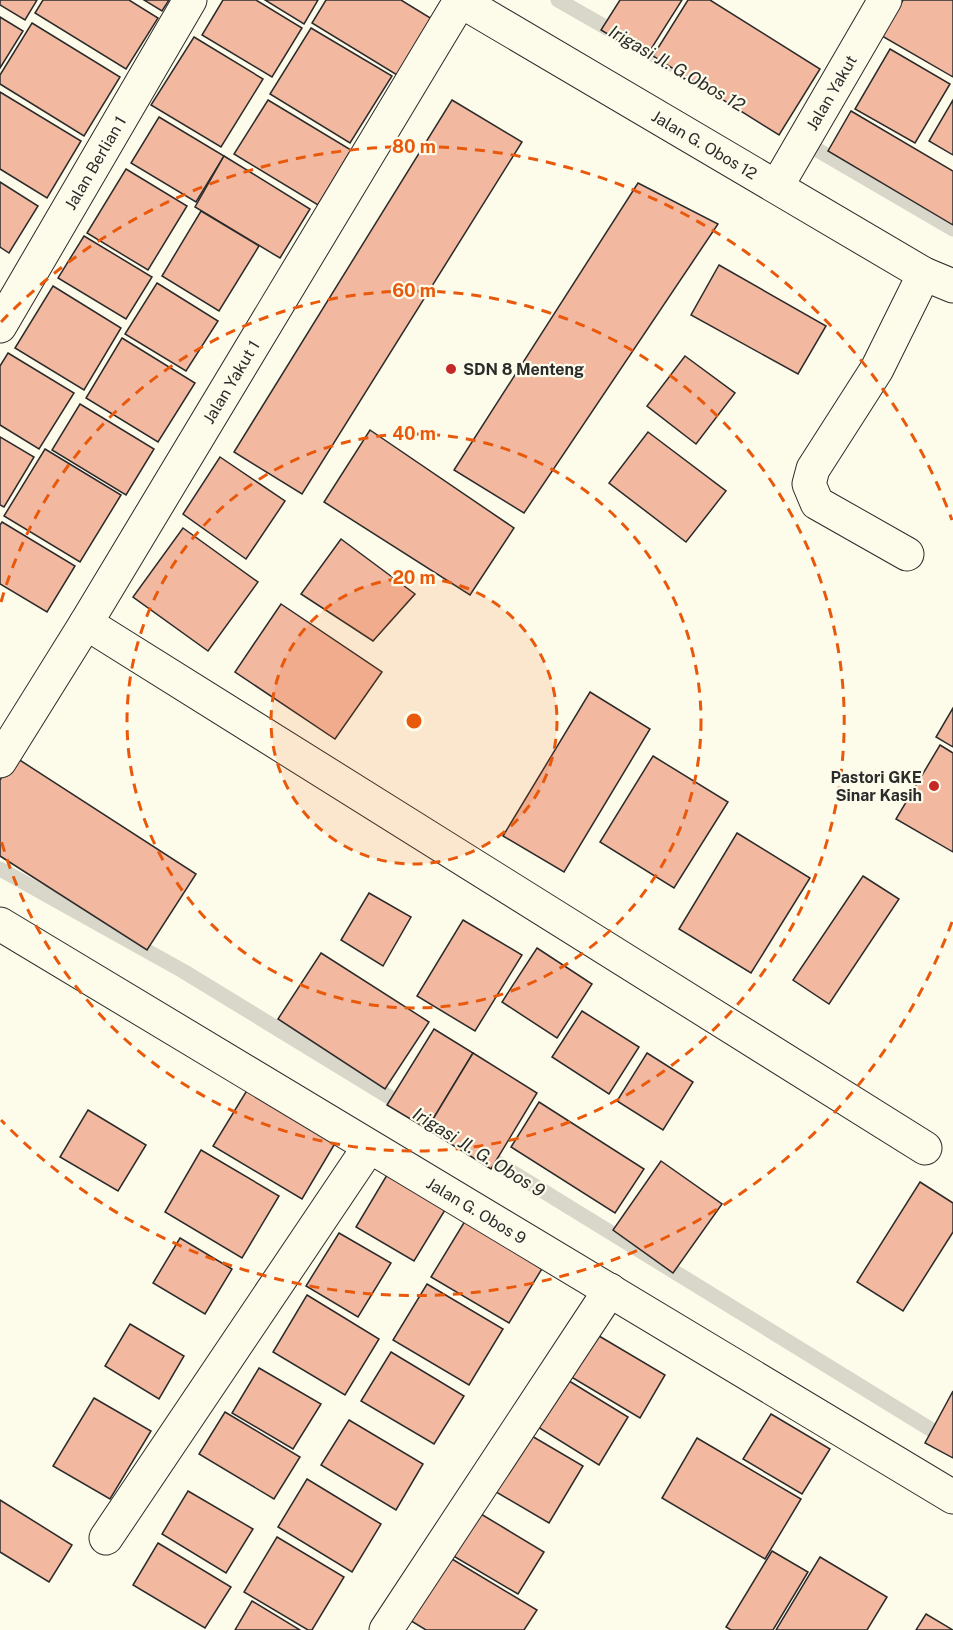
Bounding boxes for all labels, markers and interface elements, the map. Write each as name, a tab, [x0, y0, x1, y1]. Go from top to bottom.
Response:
water label: Irigasi Jl. G.Obos 12	[605, 20, 749, 116]
street label: Jalan Yakut	[802, 52, 860, 134]
street label: Jalan G. Obos 12	[648, 106, 761, 183]
street label: Jalan Berlian 1	[60, 112, 130, 213]
text: 80 m	[392, 136, 436, 157]
text: 60 m	[392, 280, 436, 301]
street label: Jalan Yakut 1	[199, 337, 263, 427]
place label: SDN 8 Menteng	[463, 360, 584, 379]
marker: SDN 8 Menteng	[444, 362, 458, 376]
text: 40 m	[392, 423, 436, 444]
text: 20 m	[392, 567, 436, 588]
centre of rings	[404, 711, 424, 731]
place label: Pastori GKE Sinar Kasih	[831, 768, 922, 805]
marker: Pastori GKE Sinar Kasih	[927, 779, 941, 793]
water label: Irigasi Jl. G. Obos 9	[409, 1103, 549, 1201]
street label: Jalan G. Obos 9	[423, 1173, 530, 1248]

